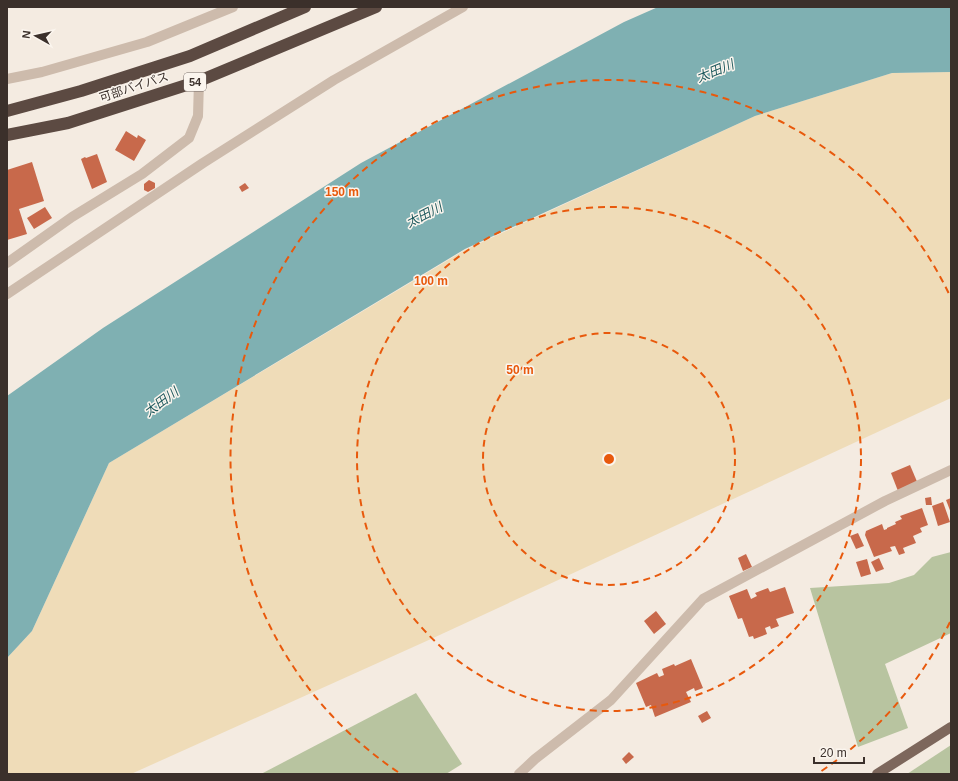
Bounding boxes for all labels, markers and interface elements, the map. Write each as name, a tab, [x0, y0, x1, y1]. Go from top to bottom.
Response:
north arrow	[16, 16, 56, 56]
text: N	[20, 30, 33, 39]
water label: 太田川	[694, 56, 738, 85]
street label: 可部バイパス	[98, 69, 170, 105]
road number: 54	[184, 73, 206, 91]
text: 150 m	[325, 185, 359, 199]
water label: 太田川	[403, 199, 447, 231]
text: 100 m	[414, 274, 448, 288]
text: 50 m	[506, 363, 534, 377]
water label: 太田川	[141, 383, 183, 420]
centre of rings	[602, 452, 616, 466]
scale bar	[814, 739, 864, 765]
text: 20 m	[820, 746, 847, 760]

